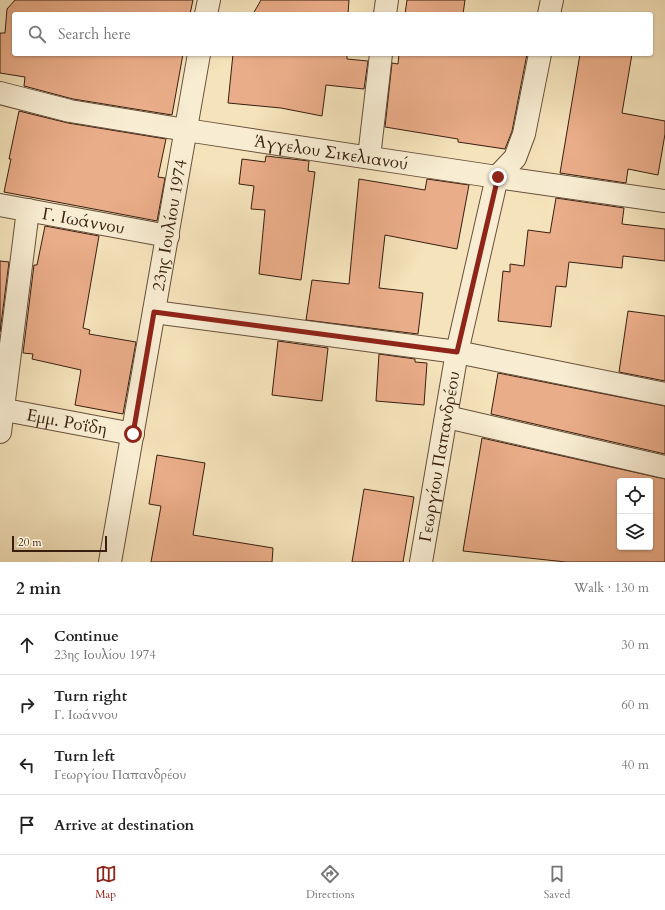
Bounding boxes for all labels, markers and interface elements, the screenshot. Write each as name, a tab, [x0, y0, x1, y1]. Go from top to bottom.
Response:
search box	[12, 12, 653, 56]
icon: search	[26, 23, 48, 45]
text: Search here	[58, 24, 131, 44]
street label: Άγγελου Σικελιανού	[253, 129, 410, 175]
street label: 23ης Ιουλίου 1974	[146, 157, 192, 293]
route end	[489, 168, 507, 186]
street label: Γ. Ιωάννου	[40, 202, 127, 239]
street label: Γεωργίου Παπανδρέου	[413, 369, 465, 544]
street label: Εμμ. Ροΐδη	[25, 403, 109, 440]
route start	[124, 425, 142, 443]
map controls	[617, 478, 653, 550]
button: locate	[617, 478, 653, 514]
button: layers	[617, 514, 653, 550]
scale bar	[12, 534, 107, 553]
text: 20 m	[18, 535, 42, 550]
text: 2 min	[16, 577, 61, 600]
text: Walk · 130 m	[574, 579, 649, 597]
text: Continue	[54, 626, 119, 646]
icon: ahead	[16, 634, 38, 656]
text: 30 m	[621, 636, 649, 654]
text: 23ης Ιουλίου 1974	[54, 646, 156, 664]
text: Turn right	[54, 686, 127, 706]
icon: right	[16, 694, 38, 716]
text: 60 m	[621, 696, 649, 714]
text: Γ. Ιωάννου	[54, 706, 118, 724]
text: Turn left	[54, 746, 115, 766]
icon: left	[16, 754, 38, 776]
text: 40 m	[621, 756, 649, 774]
text: Γεωργίου Παπανδρέου	[54, 766, 186, 784]
icon: arrive	[16, 814, 38, 836]
text: Arrive at destination	[54, 815, 194, 835]
tab: Map	[95, 863, 117, 902]
tab: Directions	[306, 863, 354, 902]
tab: Saved	[544, 863, 570, 902]

